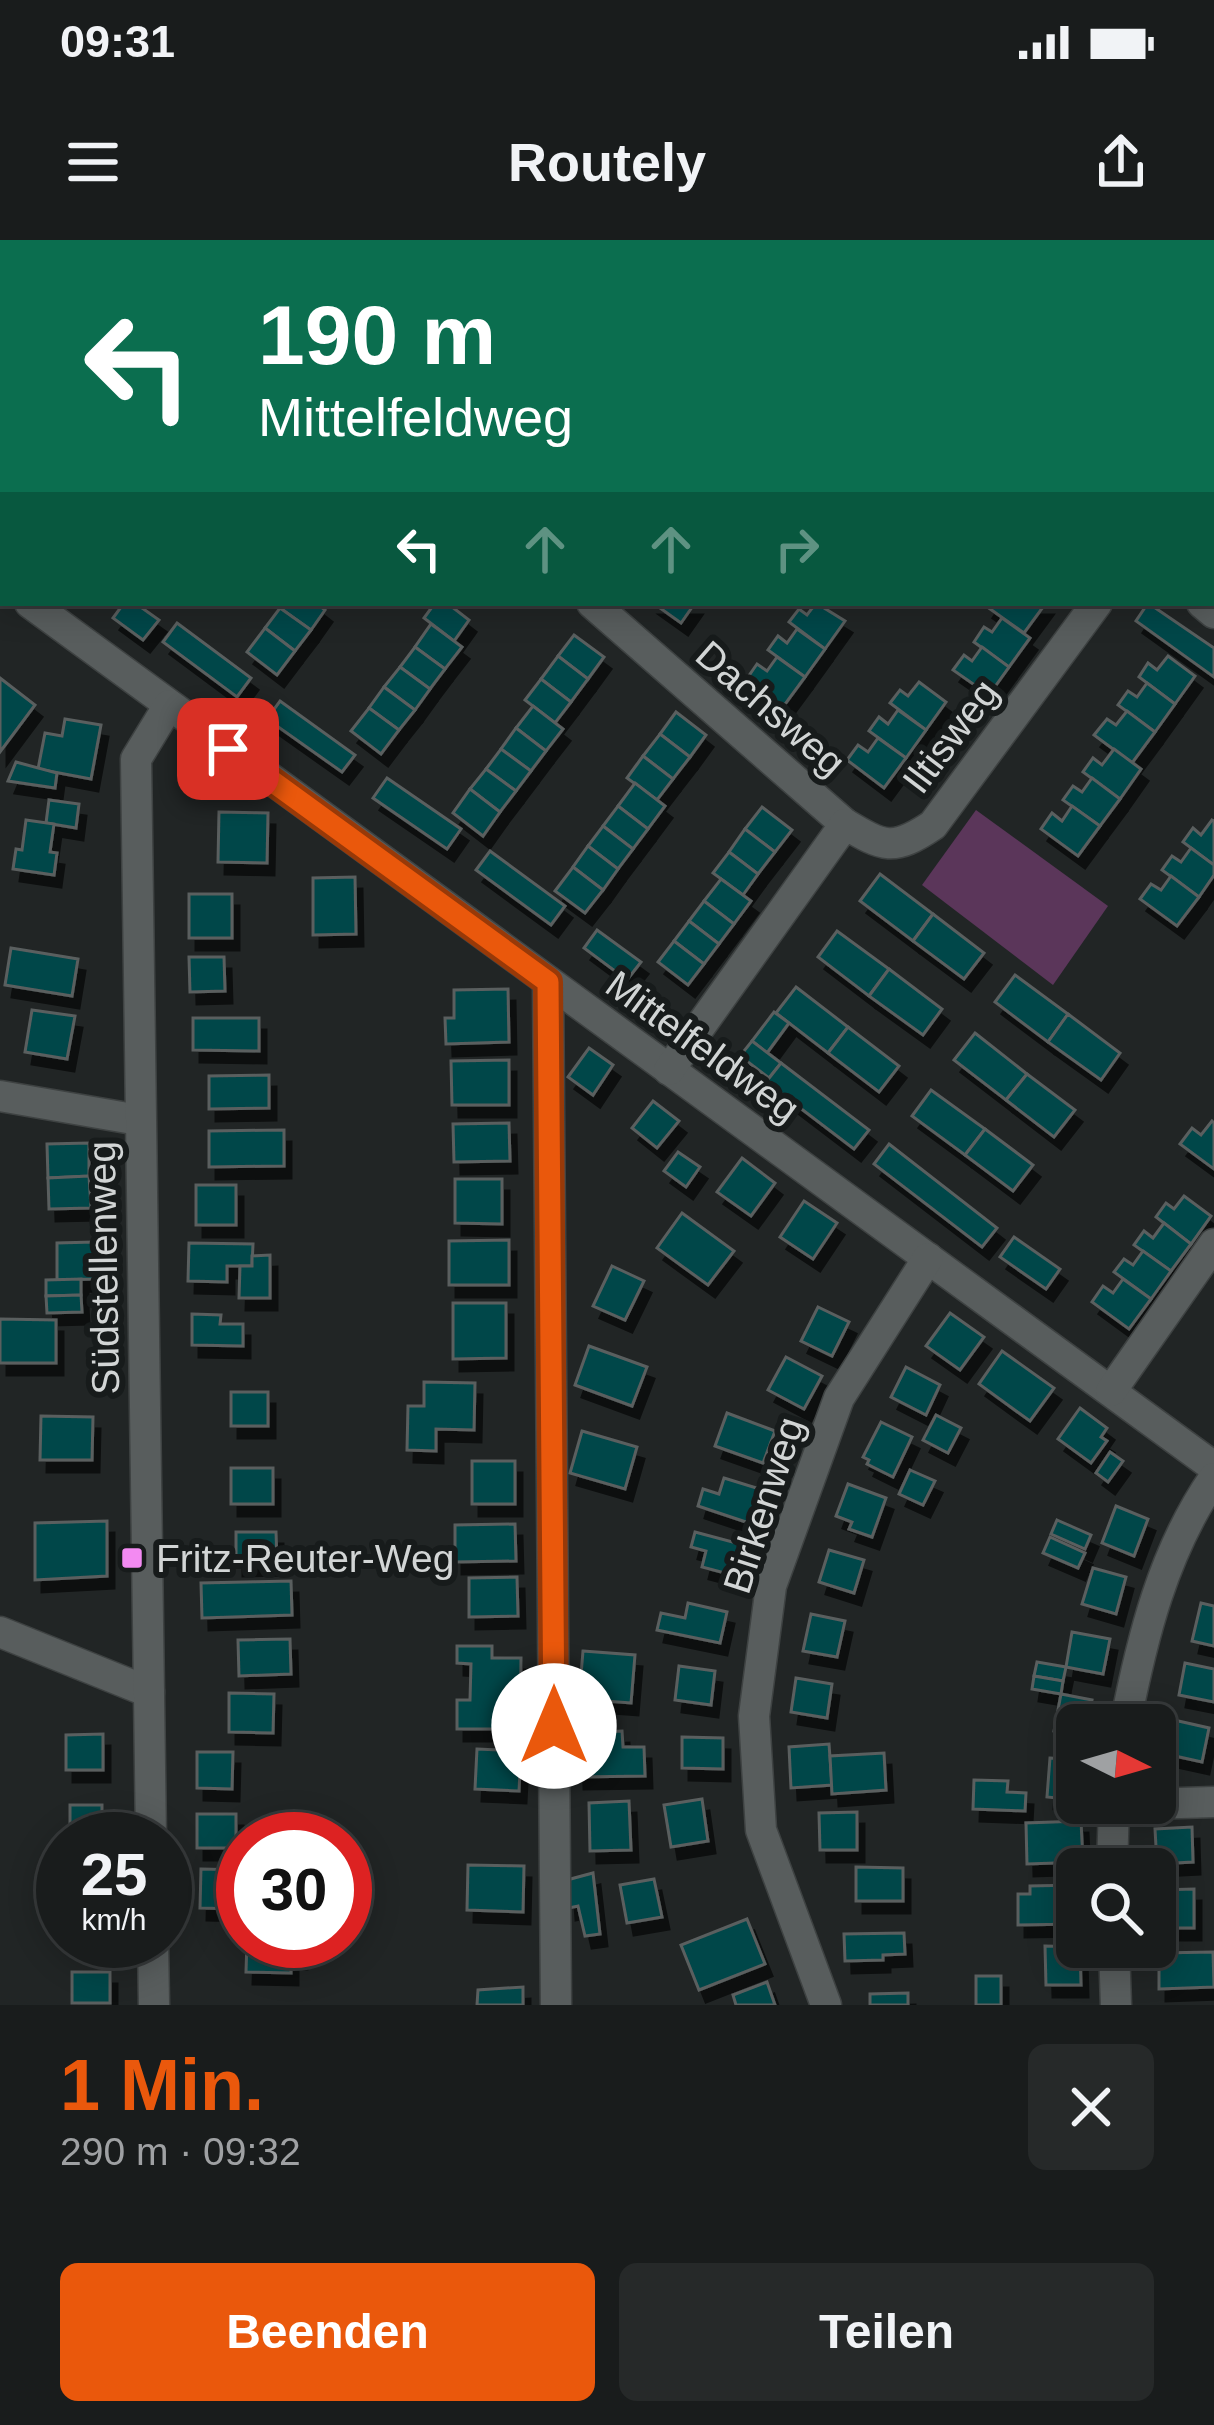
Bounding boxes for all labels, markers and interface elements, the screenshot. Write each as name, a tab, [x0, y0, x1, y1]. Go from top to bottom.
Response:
text: 09:31	[60, 16, 175, 67]
icon: menu	[60, 129, 126, 195]
icon: share	[1088, 129, 1154, 195]
text: Routely	[508, 132, 706, 192]
icon: left	[60, 288, 216, 444]
text: 190 m	[258, 288, 496, 382]
text: Mittelfeldweg	[258, 387, 573, 447]
icon: left	[386, 516, 452, 582]
icon: ahead	[512, 516, 578, 582]
icon: ahead	[638, 516, 704, 582]
icon: right	[764, 516, 830, 582]
street label: Dachsweg	[688, 632, 853, 784]
street label: Iltisweg	[894, 671, 1007, 801]
pin	[177, 698, 279, 800]
icon: arrive	[195, 716, 261, 782]
street label: Mittelfeldweg	[598, 962, 807, 1131]
street label: Südstellenweg	[80, 1141, 127, 1395]
street label: Birkenweg	[715, 1412, 812, 1598]
place label: Fritz-Reuter-Weg	[156, 1537, 454, 1580]
marker: Fritz-Reuter-Weg	[119, 1545, 145, 1571]
position arrow	[491, 1663, 617, 1789]
north arrow	[1056, 1704, 1176, 1824]
map controls	[1056, 1704, 1176, 1968]
speed limit sign: 30	[216, 1812, 372, 1968]
text: 25	[81, 1841, 147, 1908]
button: search	[1056, 1848, 1176, 1968]
text: km/h	[81, 1903, 147, 1936]
button: close	[1028, 2044, 1154, 2170]
text: 1 Min.	[60, 2045, 264, 2125]
text: 290 m · 09:32	[60, 2130, 301, 2173]
button: Beenden	[60, 2263, 595, 2401]
button: Teilen	[619, 2263, 1154, 2401]

